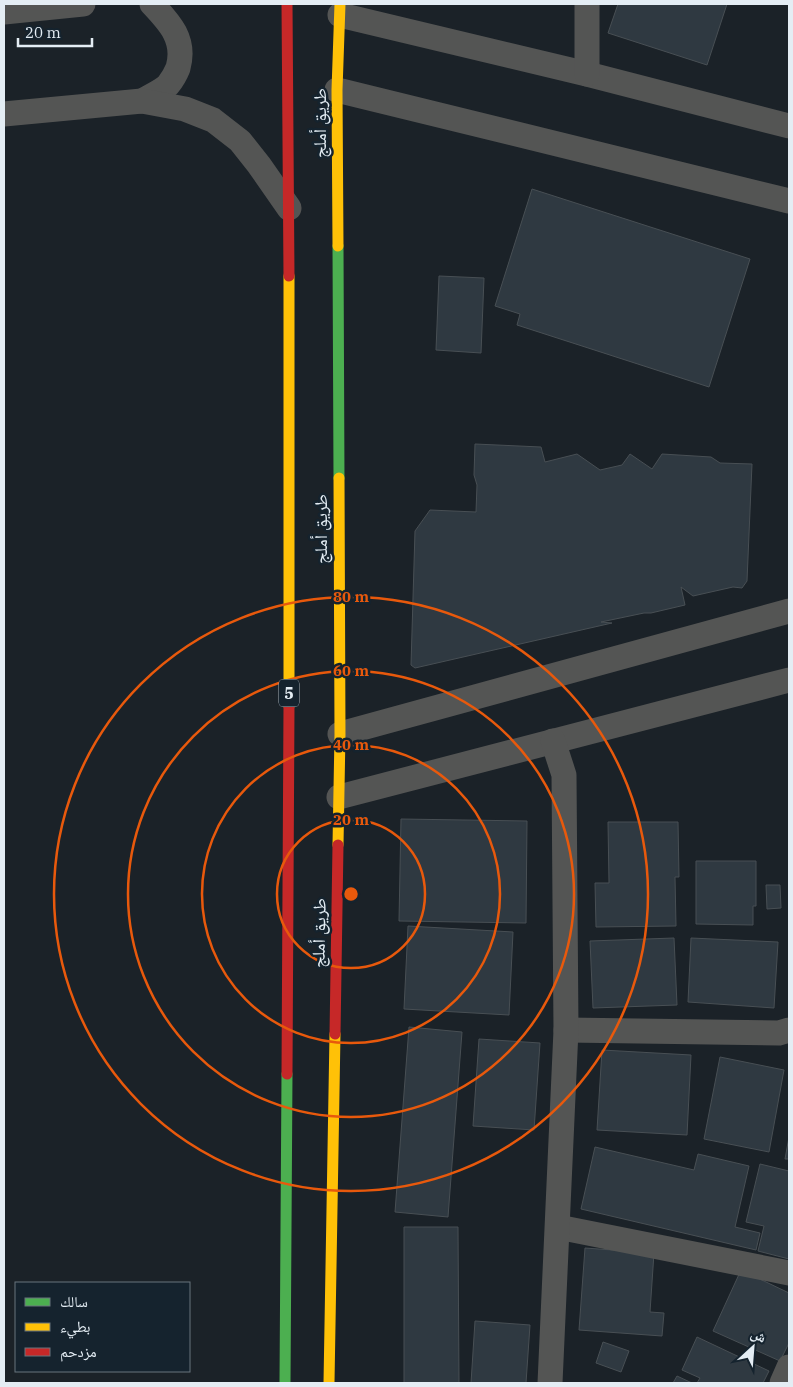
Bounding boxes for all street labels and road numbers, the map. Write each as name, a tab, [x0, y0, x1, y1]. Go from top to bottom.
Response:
street label: طريق أملج	[308, 88, 332, 158]
street label: طريق أملج	[309, 494, 333, 564]
road number: 5	[279, 680, 299, 706]
street label: طريق أملج	[306, 898, 332, 968]

